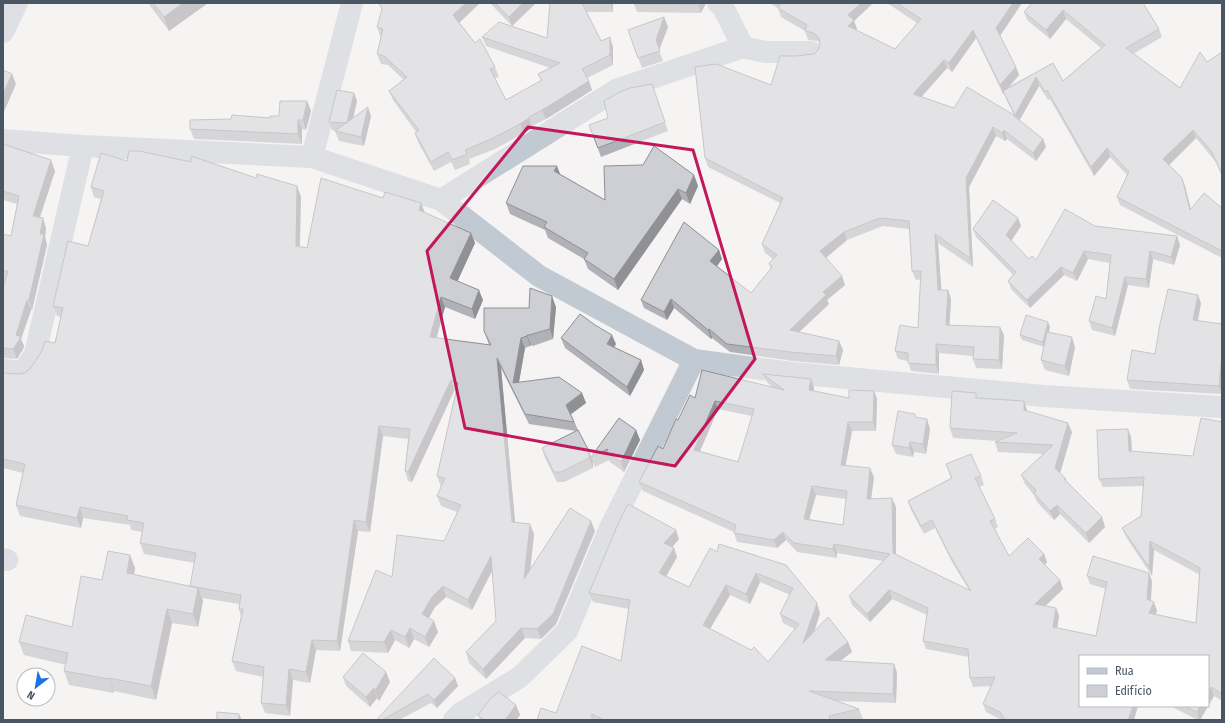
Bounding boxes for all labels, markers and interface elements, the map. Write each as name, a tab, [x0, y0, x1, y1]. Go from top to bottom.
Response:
legend	[1079, 655, 1209, 707]
text: Rua	[1115, 664, 1134, 678]
north arrow	[16, 667, 56, 707]
text: Edifício	[1115, 684, 1152, 698]
text: N	[25, 688, 37, 702]

